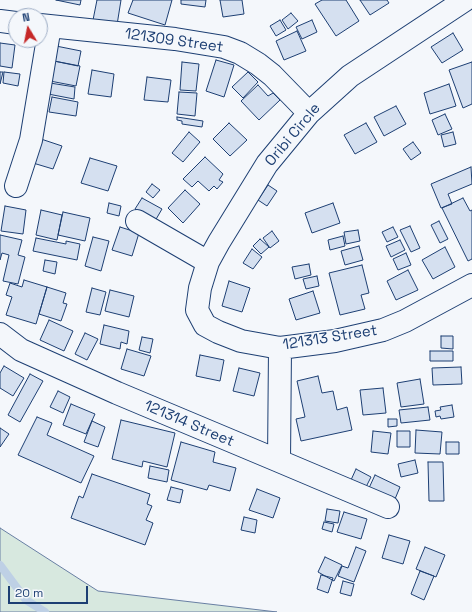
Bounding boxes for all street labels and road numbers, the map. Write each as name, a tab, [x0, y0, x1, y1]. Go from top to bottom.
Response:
street label: 121309 Street	[124, 25, 224, 57]
street label: Oribi Circle	[261, 100, 325, 170]
street label: 121313 Street	[281, 322, 379, 354]
street label: 121314 Street	[141, 397, 237, 451]

